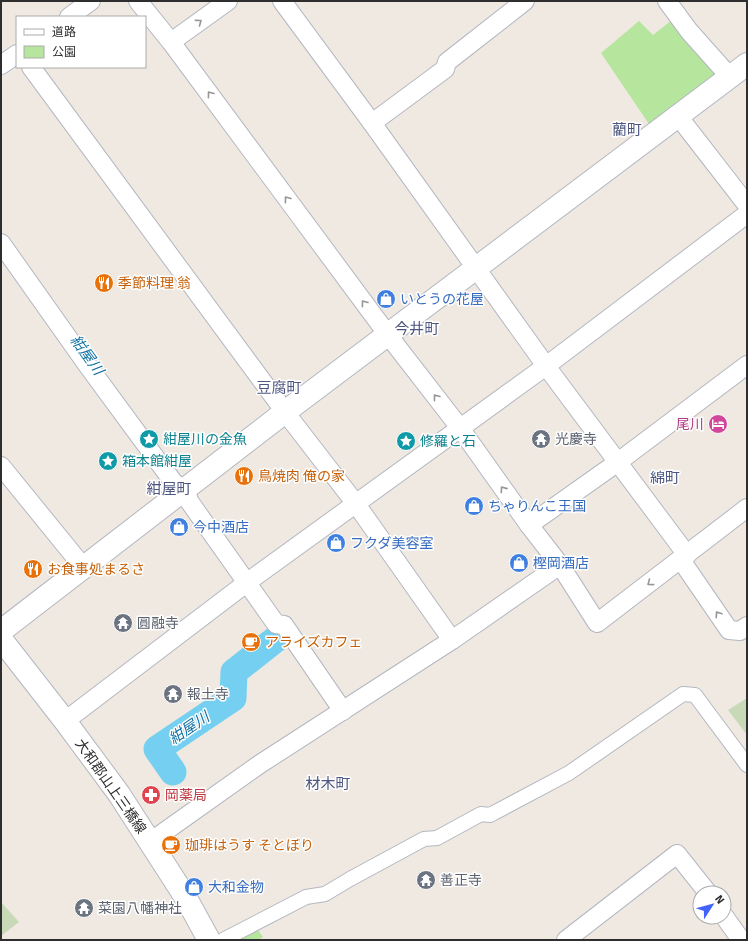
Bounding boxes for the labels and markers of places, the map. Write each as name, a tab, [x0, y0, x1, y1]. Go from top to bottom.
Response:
restaurant icon: 季節料理 翁	[93, 272, 115, 294]
place label: 季節料理 翁	[118, 275, 191, 292]
shop icon: いとうの花屋	[375, 288, 397, 310]
place label: いとうの花屋	[400, 291, 484, 308]
hotel icon: 尾川	[707, 413, 729, 435]
place label: 尾川	[676, 416, 704, 433]
place icon: 紺屋川の金魚	[138, 428, 160, 450]
temple icon: 光慶寺	[530, 428, 552, 450]
place icon: 修羅と石	[395, 430, 417, 452]
place label: 紺屋川の金魚	[163, 431, 247, 448]
place label: 光慶寺	[555, 431, 597, 448]
place label: 修羅と石	[420, 433, 476, 450]
place icon: 箱本館紺屋	[97, 450, 119, 472]
place label: 箱本館紺屋	[122, 453, 192, 470]
restaurant icon: 鳥焼肉 俺の家	[233, 465, 255, 487]
place label: 鳥焼肉 俺の家	[258, 468, 345, 485]
shop icon: ちゃりんこ王国	[463, 495, 485, 517]
place label: ちゃりんこ王国	[488, 498, 586, 515]
shop icon: 今中酒店	[168, 516, 190, 538]
place label: 今中酒店	[193, 519, 249, 536]
shop icon: フクダ美容室	[325, 532, 347, 554]
place label: フクダ美容室	[350, 535, 433, 552]
shop icon: 樫岡酒店	[508, 552, 530, 574]
place label: 樫岡酒店	[533, 555, 589, 572]
restaurant icon: お食事処まるさ	[22, 558, 44, 580]
place label: お食事処まるさ	[47, 561, 145, 578]
temple icon: 圓融寺	[112, 612, 134, 634]
place label: 圓融寺	[137, 615, 179, 632]
cafe icon: アライズカフェ	[240, 631, 262, 653]
place label: アライズカフェ	[265, 634, 363, 651]
temple icon: 報土寺	[162, 683, 184, 705]
place label: 報土寺	[187, 686, 229, 703]
pharmacy icon: 岡薬局	[140, 784, 162, 806]
place label: 岡薬局	[165, 787, 207, 804]
cafe icon: 珈琲はうす そとぼり	[160, 834, 182, 856]
place label: 珈琲はうす そとぼり	[185, 837, 314, 854]
temple icon: 善正寺	[415, 869, 437, 891]
place label: 善正寺	[440, 872, 482, 889]
shop icon: 大和金物	[183, 876, 205, 898]
place label: 大和金物	[208, 879, 264, 896]
temple icon: 菜園八幡神社	[73, 897, 95, 919]
place label: 菜園八幡神社	[98, 900, 182, 917]

